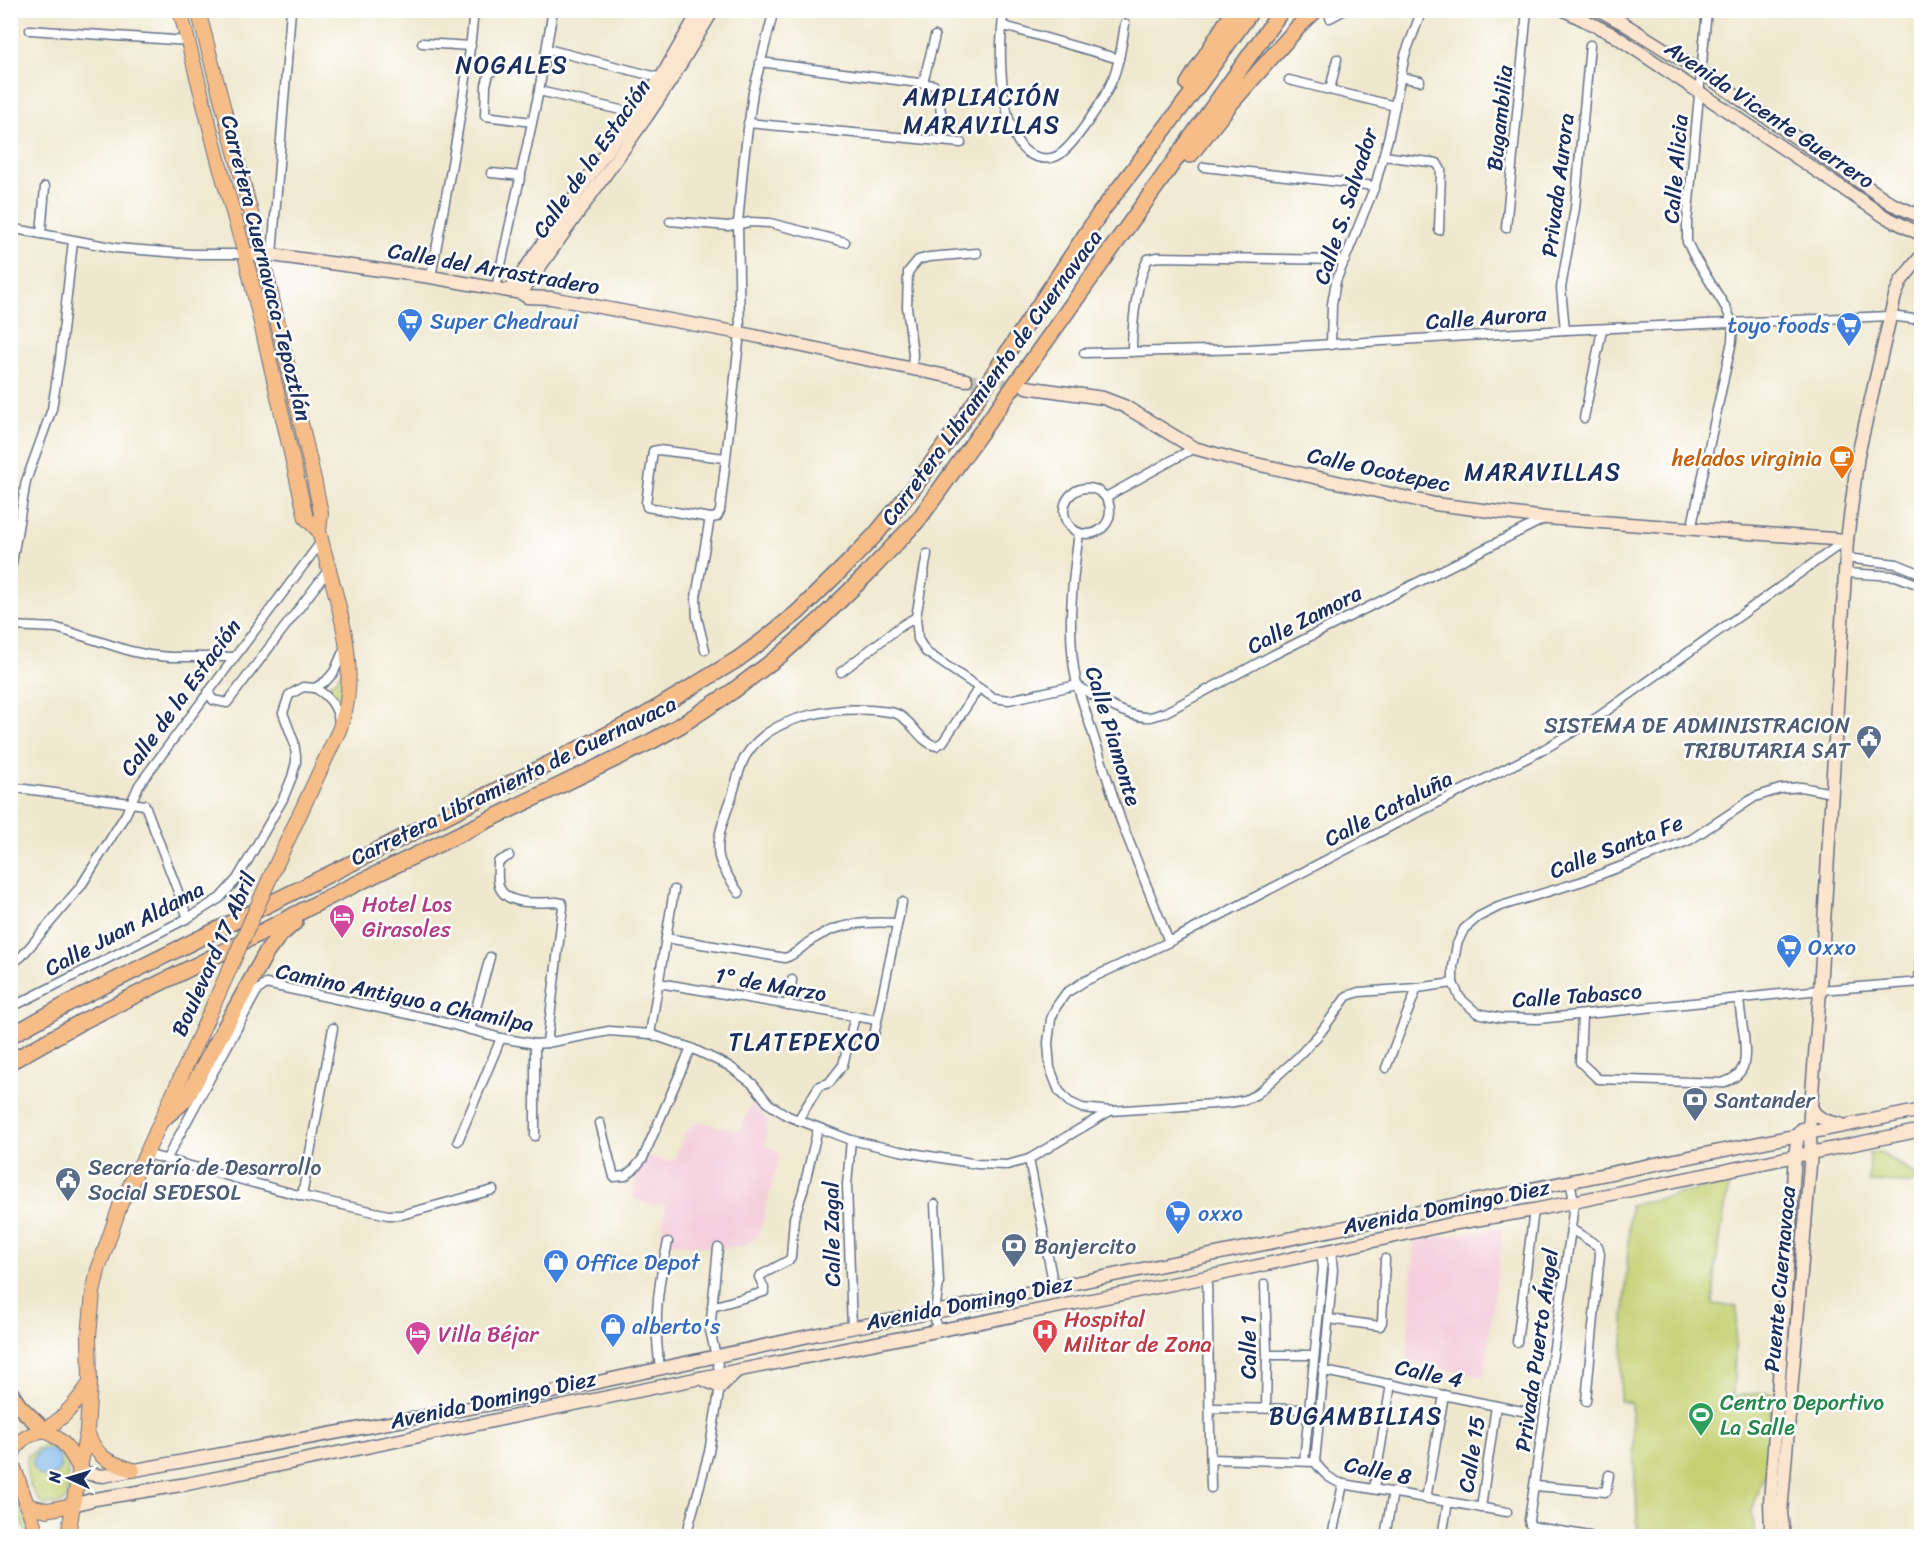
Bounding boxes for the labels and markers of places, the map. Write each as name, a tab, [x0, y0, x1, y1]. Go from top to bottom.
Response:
place label: Super Chedraui	[430, 302, 580, 341]
supermarket icon: Super Chedraui	[395, 306, 425, 344]
place label: toyo foods	[1728, 306, 1831, 345]
supermarket icon: toyo foods	[1834, 310, 1864, 348]
place label: helados virginia	[1671, 439, 1822, 478]
cafe icon: helados virginia	[1827, 443, 1857, 481]
place label: SISTEMA DE ADMINISTRACION TRIBUTARIA SAT	[1544, 706, 1852, 770]
public building icon: SISTEMA DE ADMINISTRACION TRIBUTARIA SAT	[1854, 723, 1884, 761]
place label: Hotel Los Girasoles	[362, 885, 452, 949]
hotel icon: Hotel Los Girasoles	[327, 902, 357, 940]
place label: Oxxo	[1808, 928, 1856, 967]
supermarket icon: Oxxo	[1774, 932, 1804, 970]
place label: Santander	[1714, 1081, 1817, 1120]
bank icon: Santander	[1680, 1085, 1710, 1123]
place label: Secretaría de Desarrollo Social SEDESOL	[88, 1148, 321, 1212]
public building icon: Secretaría de Desarrollo Social SEDESOL	[53, 1165, 83, 1203]
place label: oxxo	[1198, 1194, 1243, 1233]
supermarket icon: oxxo	[1163, 1198, 1193, 1236]
place label: Banjercito	[1034, 1227, 1136, 1266]
bank icon: Banjercito	[999, 1231, 1029, 1269]
place label: Office Depot	[576, 1243, 701, 1282]
shop icon: Office Depot	[541, 1247, 571, 1285]
place label: Hospital Militar de Zona	[1064, 1300, 1212, 1364]
place label: alberto's	[632, 1307, 721, 1346]
shop icon: alberto's	[598, 1311, 628, 1349]
place label: Villa Béjar	[438, 1315, 540, 1354]
hospital icon: Hospital Militar de Zona	[1030, 1317, 1060, 1355]
hotel icon: Villa Béjar	[403, 1319, 433, 1357]
place label: Centro Deportivo La Salle	[1720, 1383, 1884, 1447]
sports icon: Centro Deportivo La Salle	[1686, 1400, 1716, 1438]

